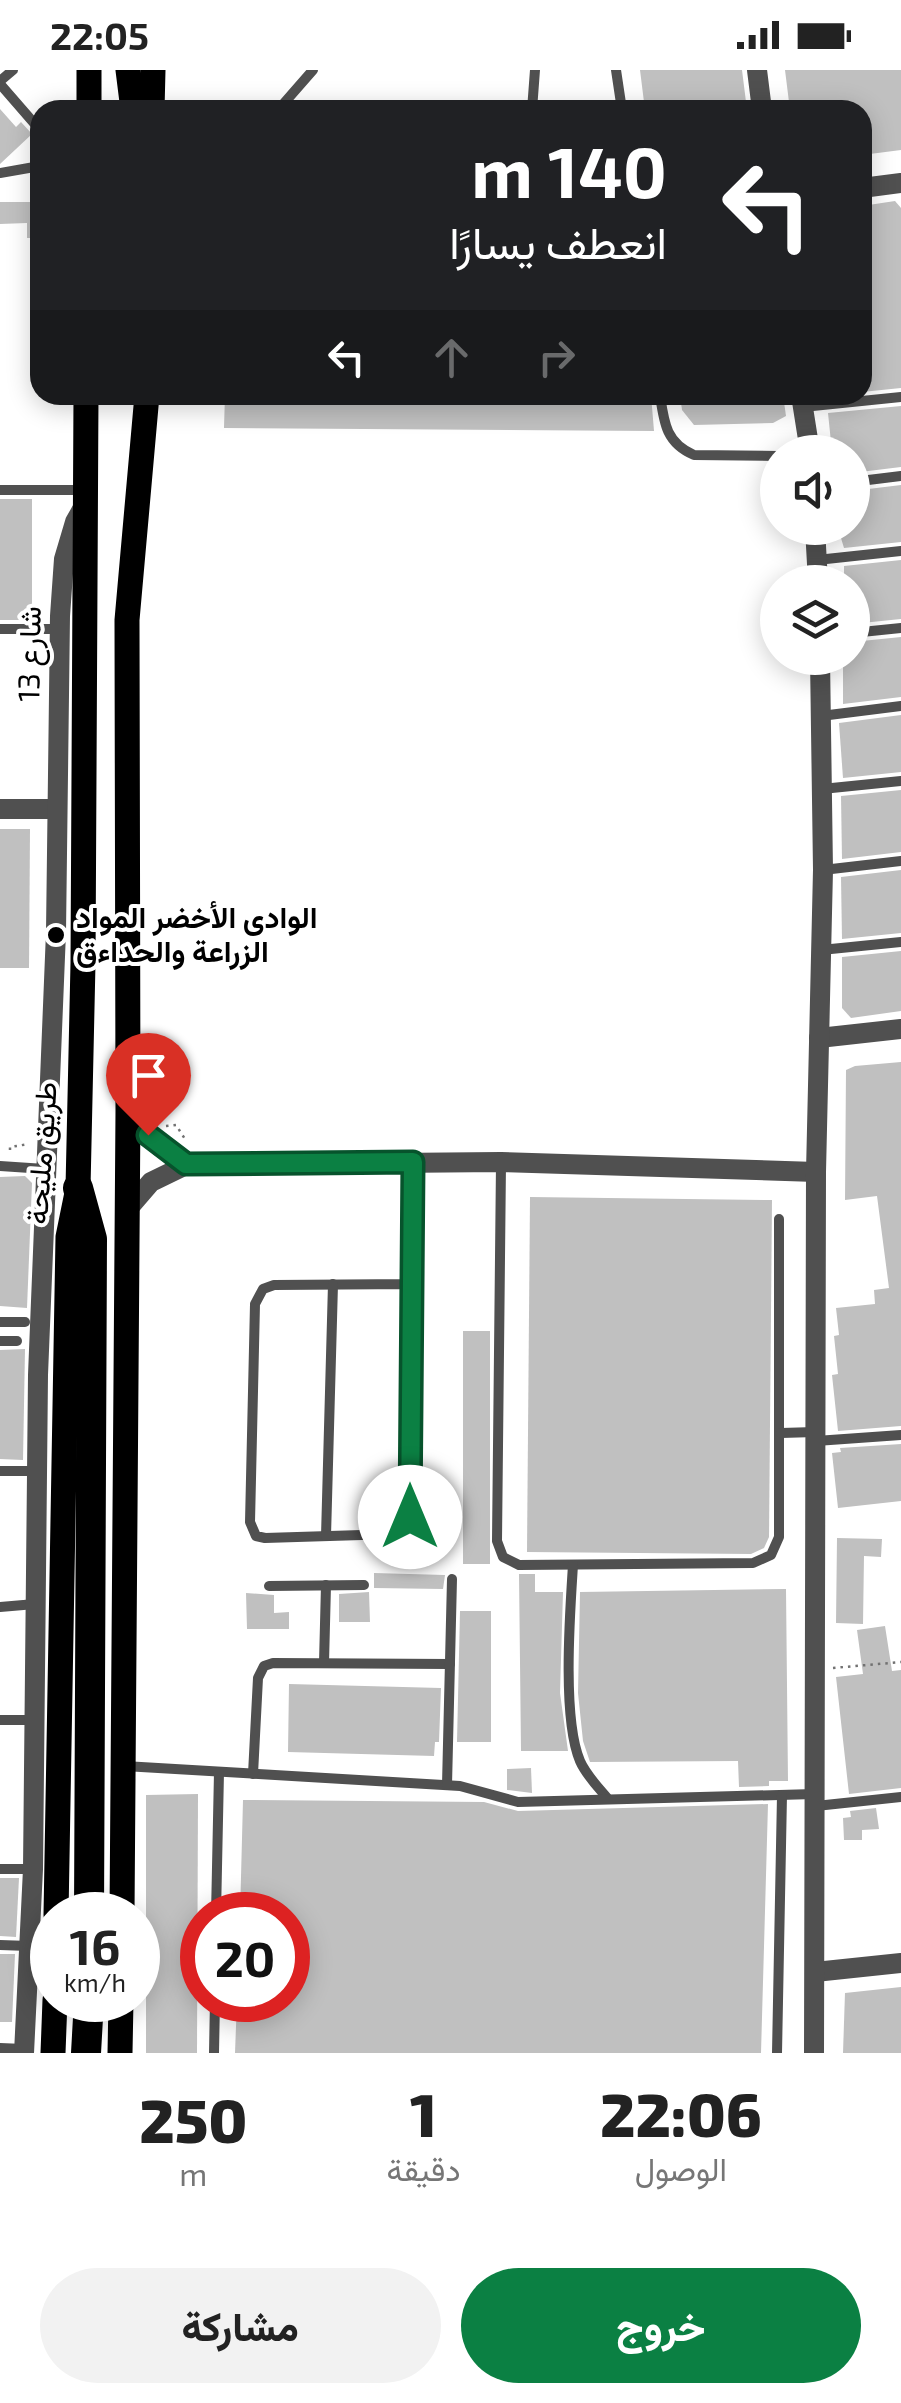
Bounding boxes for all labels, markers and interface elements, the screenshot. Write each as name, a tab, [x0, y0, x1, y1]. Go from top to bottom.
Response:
text: 22:05	[50, 12, 149, 58]
text: 140 m	[471, 128, 667, 212]
icon: left	[702, 140, 832, 270]
text: انعطف يسارًا	[449, 214, 667, 268]
icon: left	[319, 330, 374, 385]
icon: ahead	[424, 330, 479, 385]
icon: right	[529, 330, 584, 385]
map controls	[760, 435, 870, 675]
button: sound	[760, 435, 870, 545]
button: layers	[760, 565, 870, 675]
street label: شارع 13	[9, 606, 51, 702]
place label: الوادى الأخضر المواد الزراعة والحداءق	[76, 898, 318, 970]
marker: الوادى الأخضر المواد الزراعة والحداءق	[45, 924, 67, 946]
pin	[106, 1033, 191, 1136]
icon: arrive	[121, 1048, 176, 1103]
street label: طريق مليحة	[17, 1080, 65, 1225]
position arrow	[358, 1465, 462, 1569]
speed limit sign: 20	[180, 1892, 310, 2022]
text: 16	[69, 1915, 121, 1975]
text: km/h	[64, 1967, 126, 1997]
text: 1	[410, 2077, 437, 2149]
text: 22:06	[600, 2077, 762, 2149]
text: 250	[139, 2083, 247, 2155]
text: دقيقة	[387, 2149, 461, 2187]
text: الوصول	[635, 2149, 727, 2187]
text: m	[179, 2154, 207, 2192]
button: مشاركة	[40, 2268, 441, 2383]
button: خروج	[461, 2268, 861, 2383]

